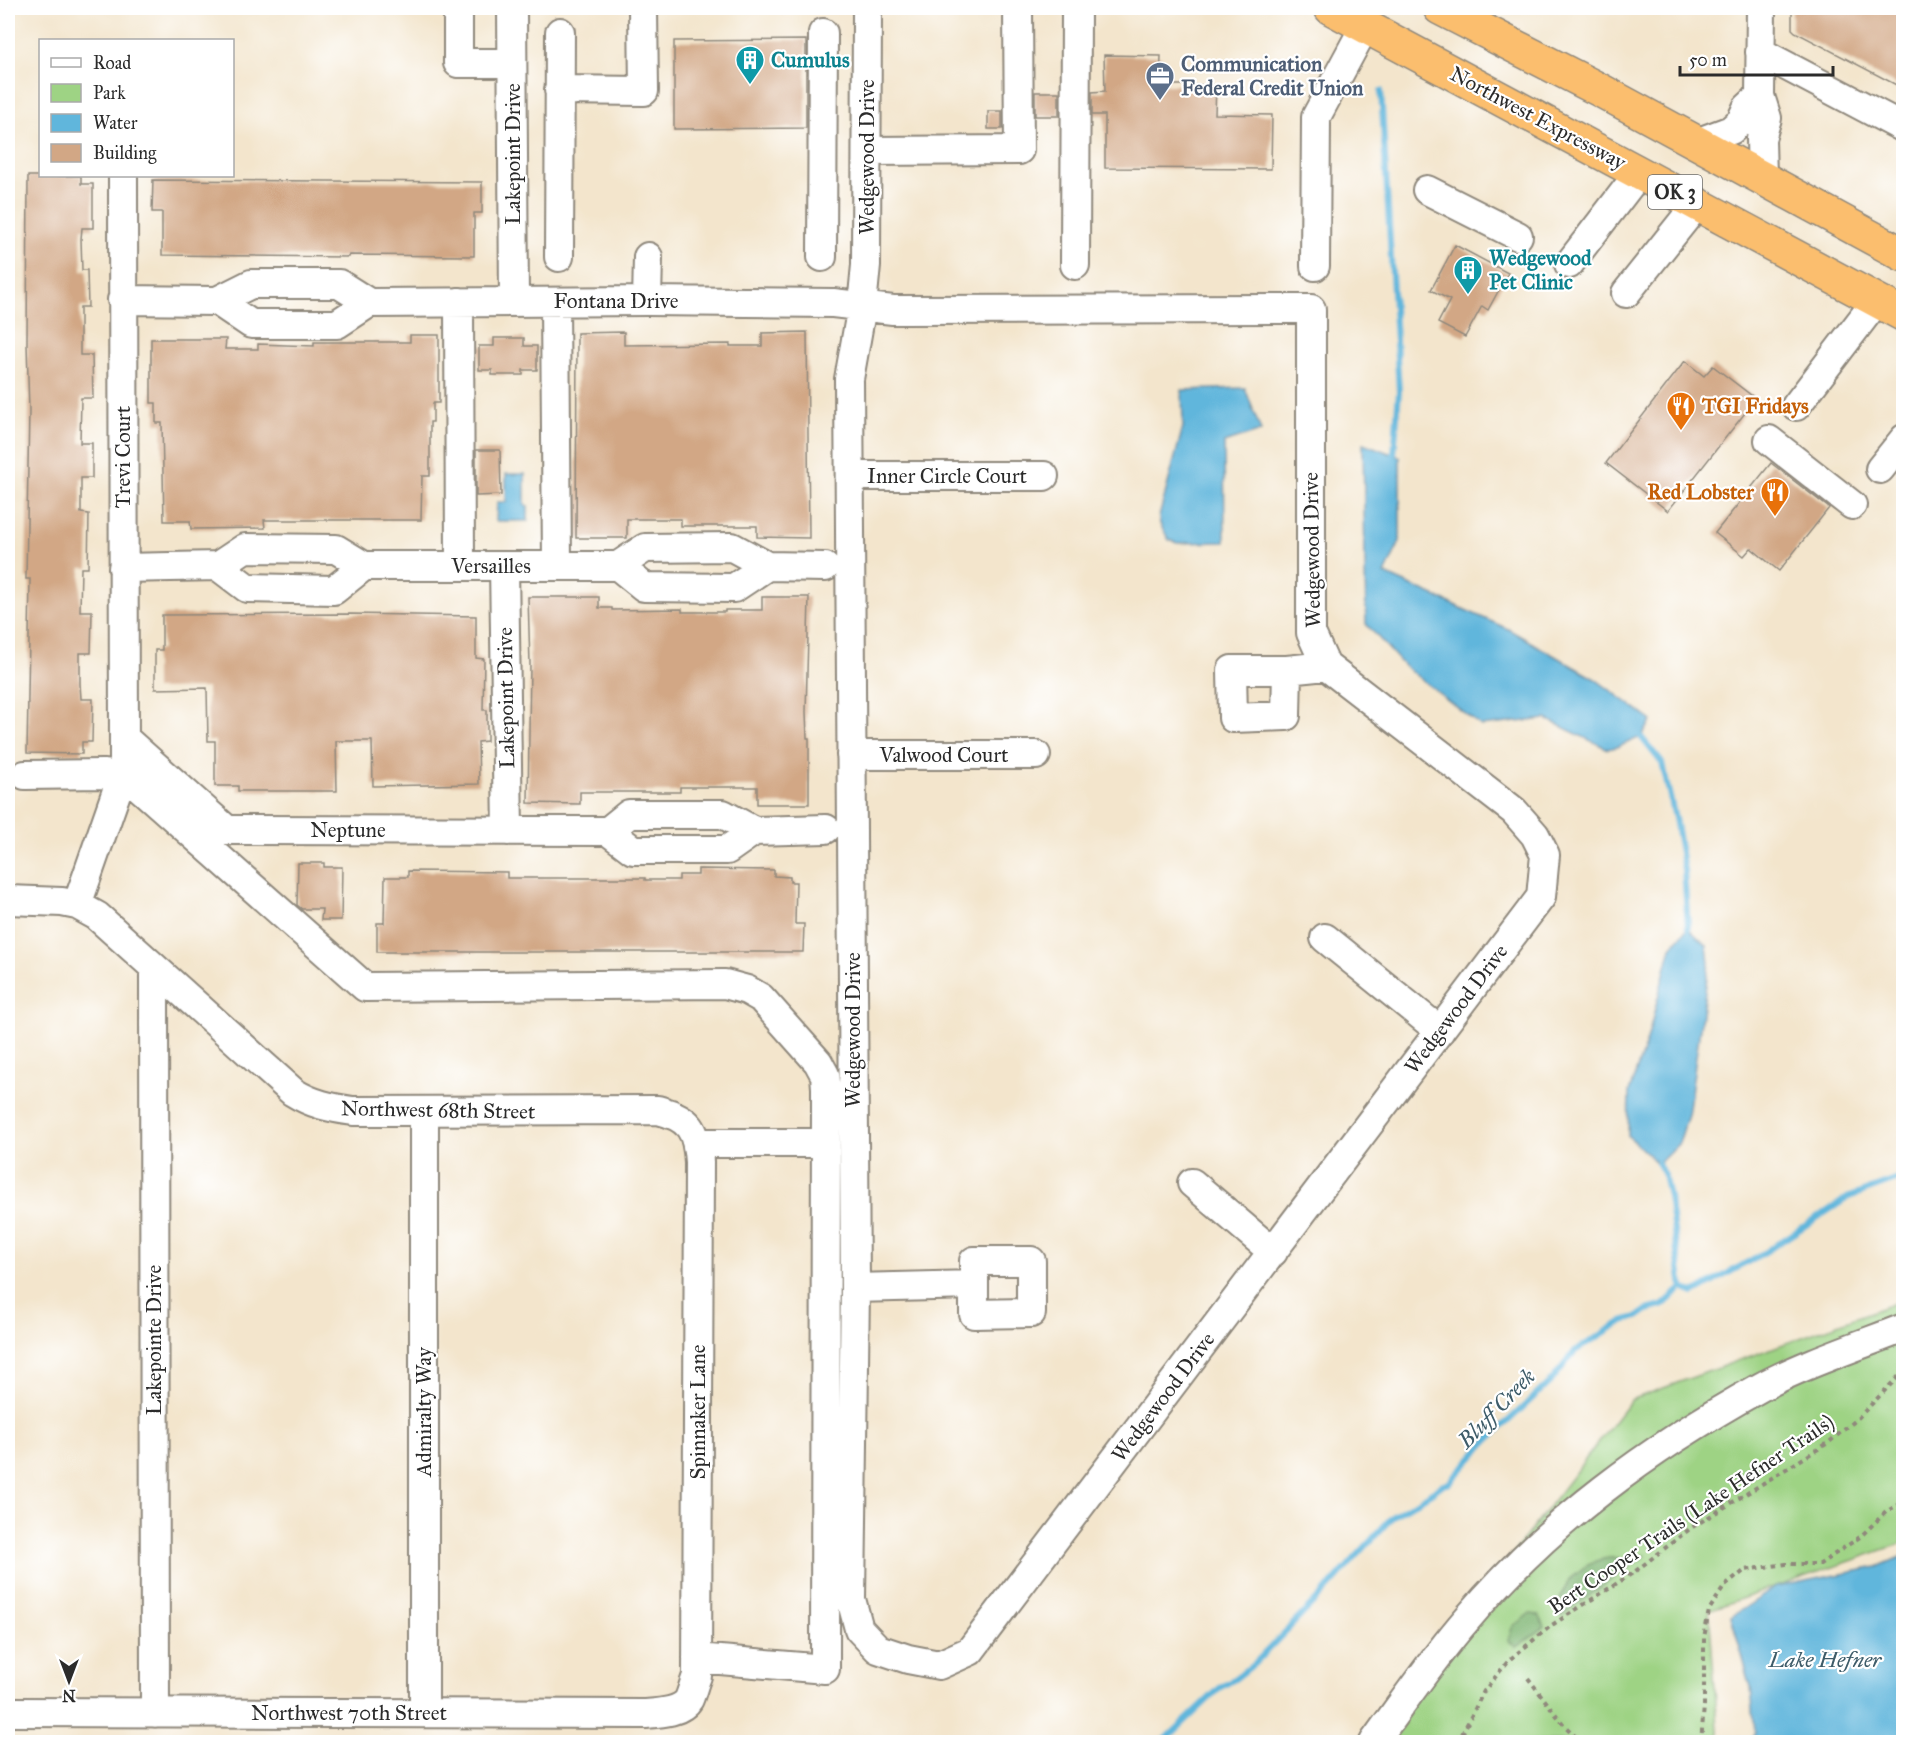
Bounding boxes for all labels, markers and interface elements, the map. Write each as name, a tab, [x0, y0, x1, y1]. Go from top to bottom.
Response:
legend	[39, 39, 234, 177]
scale bar	[1680, 39, 1833, 77]
building icon: Cumulus	[734, 44, 766, 86]
place label: Cumulus	[771, 47, 850, 73]
text: 50 m	[1689, 49, 1727, 71]
place label: Communication Federal Credit Union	[1181, 51, 1364, 101]
text: Road	[93, 52, 131, 74]
office icon: Communication Federal Credit Union	[1144, 60, 1176, 102]
street label: Northwest Expressway	[1446, 61, 1631, 176]
street label: Wedgewood Drive	[854, 79, 880, 235]
text: Park	[93, 82, 126, 104]
street label: Lakepoint Drive	[500, 83, 526, 225]
text: Water	[93, 112, 138, 134]
text: Building	[93, 142, 157, 165]
road number: OK 3	[1648, 175, 1702, 209]
place label: Wedgewood Pet Clinic	[1489, 245, 1592, 295]
building icon: Wedgewood Pet Clinic	[1452, 254, 1484, 296]
street label: Fontana Drive	[554, 288, 679, 314]
restaurant icon: TGI Fridays	[1665, 390, 1697, 432]
place label: TGI Fridays	[1701, 393, 1809, 419]
street label: Trevi Court	[110, 405, 136, 508]
street label: Inner Circle Court	[867, 463, 1028, 489]
street label: Wedgewood Drive	[1298, 472, 1326, 628]
restaurant icon: Red Lobster	[1759, 476, 1791, 518]
place label: Red Lobster	[1647, 479, 1755, 505]
street label: Versailles	[450, 553, 531, 579]
street label: Lakepoint Drive	[492, 627, 520, 769]
street label: Valwood Court	[878, 742, 1009, 768]
street label: Neptune	[310, 817, 386, 843]
street label: Wedgewood Drive	[1399, 939, 1513, 1079]
street label: Wedgewood Drive	[840, 952, 866, 1108]
street label: Northwest 68th Street	[341, 1095, 536, 1125]
street label: Lakepointe Drive	[141, 1265, 167, 1415]
street label: Wedgewood Drive	[1106, 1327, 1220, 1467]
street label: Spinnaker Lane	[685, 1344, 711, 1480]
street label: Admiralty Way	[411, 1346, 437, 1478]
water label: Bluff Creek	[1451, 1363, 1542, 1456]
street label: Bert Cooper Trails (Lake Hefner Trails)	[1543, 1408, 1839, 1620]
water label: Lake Hefner	[1768, 1646, 1883, 1673]
north arrow	[39, 1651, 99, 1711]
text: N	[62, 1686, 76, 1705]
street label: Northwest 70th Street	[251, 1700, 448, 1726]

